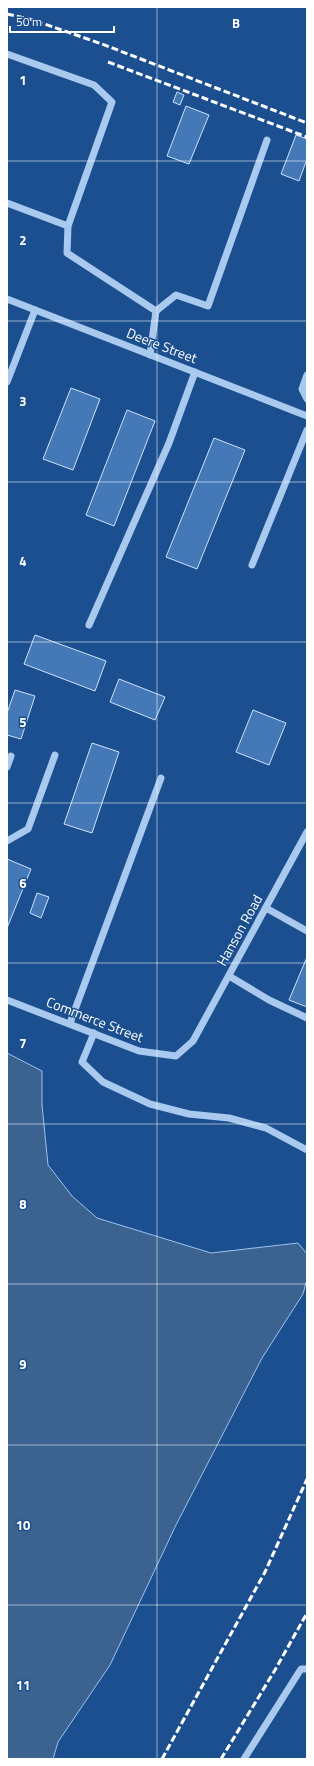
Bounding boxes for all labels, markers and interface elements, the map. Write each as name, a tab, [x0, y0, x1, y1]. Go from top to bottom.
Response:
scale bar	[10, 8, 114, 34]
text: 50 m	[16, 12, 42, 31]
text: B	[232, 13, 240, 33]
text: 1	[19, 70, 27, 90]
text: 2	[19, 230, 27, 250]
street label: Deere Street	[124, 322, 200, 368]
text: 3	[19, 391, 27, 411]
text: 4	[19, 551, 27, 571]
text: 5	[19, 712, 27, 732]
text: 6	[19, 873, 27, 893]
street label: Hanson Road	[211, 890, 267, 970]
street label: Commerce Street	[43, 991, 147, 1047]
text: 7	[19, 1033, 27, 1053]
text: 8	[19, 1194, 27, 1214]
text: 9	[19, 1354, 27, 1374]
text: 10	[16, 1515, 30, 1535]
text: 11	[16, 1675, 30, 1695]

